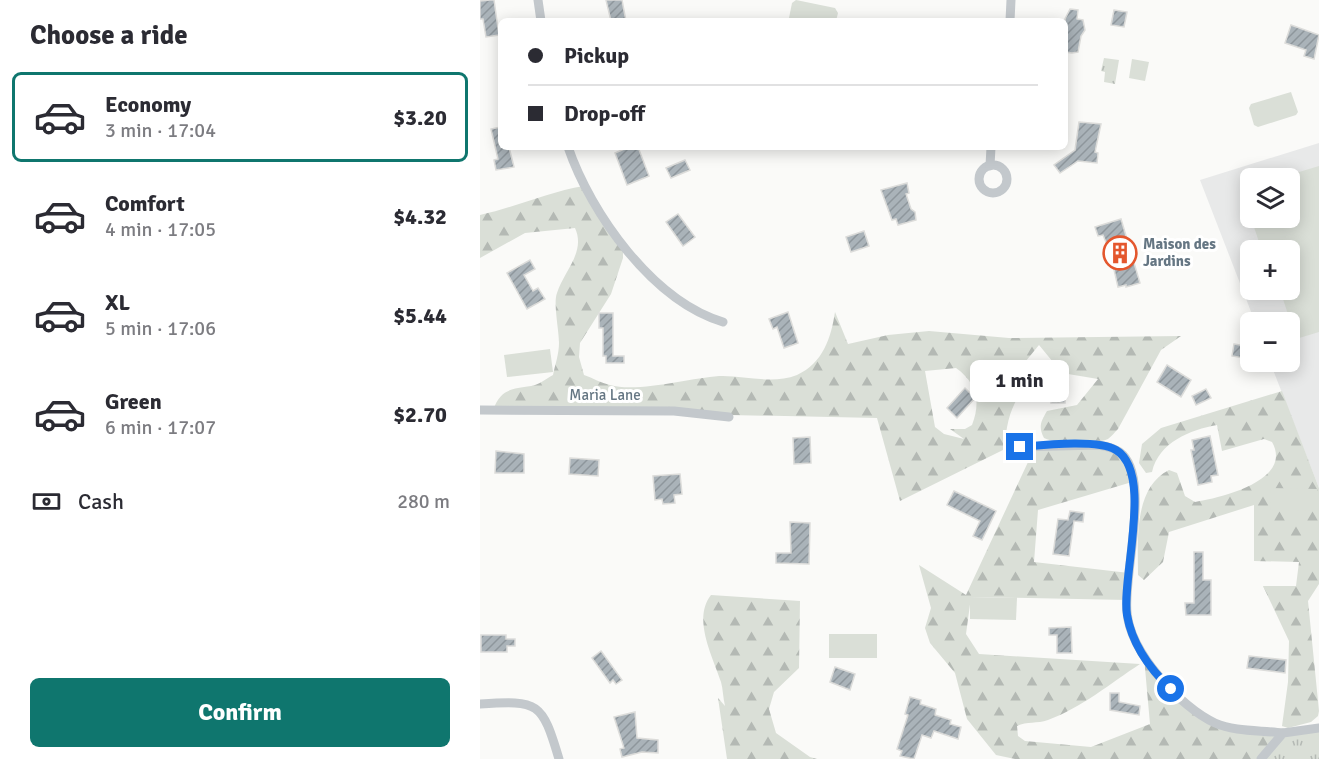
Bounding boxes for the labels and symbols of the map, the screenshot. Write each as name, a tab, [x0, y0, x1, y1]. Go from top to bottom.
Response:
building icon: Maison des Jardins	[1102, 235, 1138, 271]
place label: Maison des Jardins	[1143, 235, 1216, 270]
callout: 1 min	[970, 360, 1070, 402]
street label: Maria Lane	[569, 386, 641, 404]
route end	[1006, 433, 1033, 460]
route start	[1157, 675, 1184, 702]

